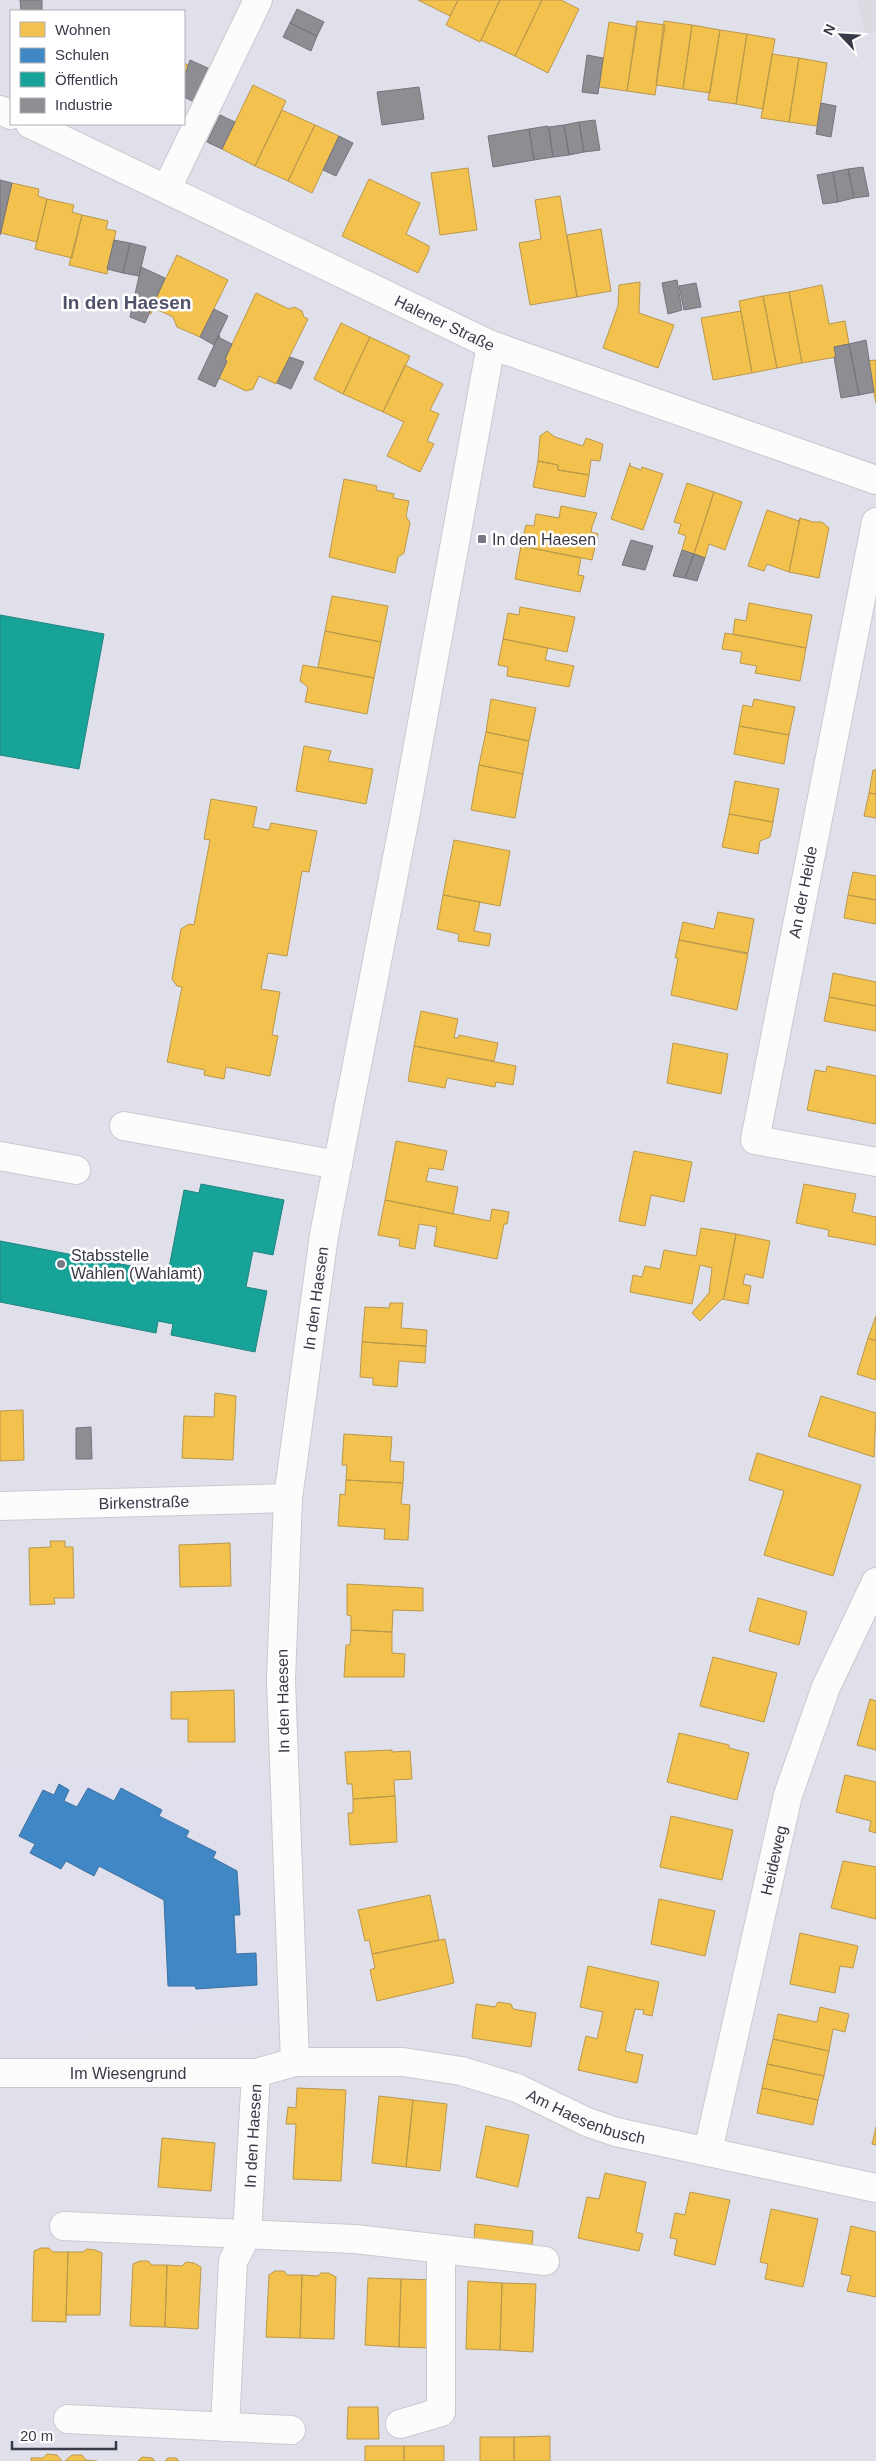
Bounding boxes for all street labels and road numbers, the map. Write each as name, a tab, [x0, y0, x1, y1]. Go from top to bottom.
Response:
street label: Halener Straße	[392, 292, 498, 354]
street label: An der Heide	[786, 844, 820, 939]
street label: In den Haesen	[300, 1245, 331, 1351]
street label: Birkenstraße	[98, 1492, 190, 1512]
street label: In den Haesen	[274, 1649, 292, 1753]
street label: Heideweg	[757, 1824, 789, 1897]
street label: Im Wiesengrund	[70, 2065, 186, 2082]
street label: In den Haesen	[241, 2083, 264, 2188]
street label: Am Haesenbusch	[524, 2086, 647, 2147]

